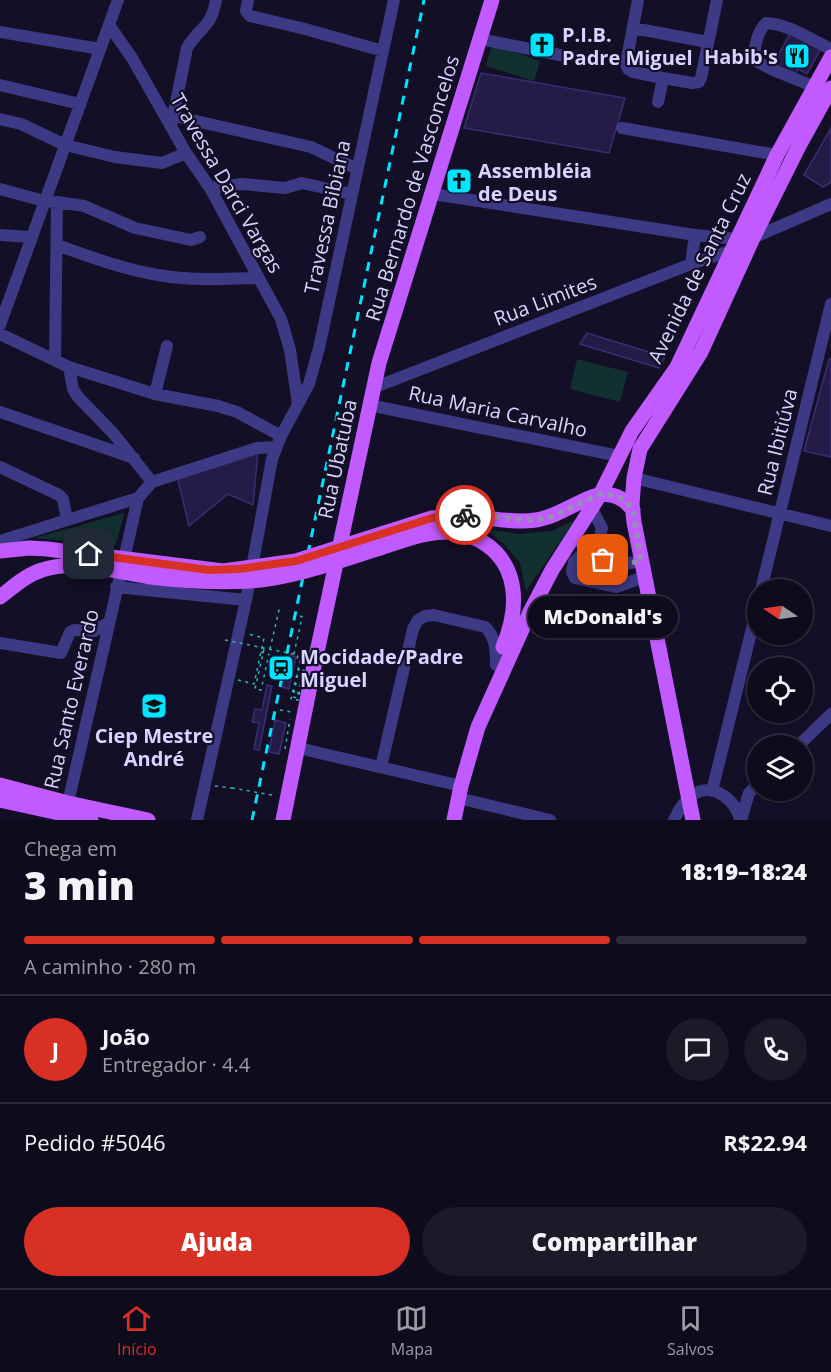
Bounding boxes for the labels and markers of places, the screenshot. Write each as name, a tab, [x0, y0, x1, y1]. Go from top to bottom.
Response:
place label: P.I.B. Padre Miguel	[562, 21, 693, 71]
church icon: P.I.B. Padre Miguel	[527, 30, 557, 60]
restaurant icon: Habib's	[782, 41, 812, 71]
place label: Habib's	[704, 43, 778, 70]
place label: Assembléia de Deus	[478, 157, 592, 207]
church icon: Assembléia de Deus	[444, 166, 474, 196]
pin	[63, 528, 114, 579]
pin	[577, 534, 628, 585]
callout: McDonald's	[528, 596, 678, 638]
place label: Mocidade/Padre Miguel	[300, 643, 463, 693]
station icon: Mocidade/Padre Miguel	[266, 653, 296, 683]
school or university icon: Ciep Mestre André	[139, 691, 169, 721]
place label: Ciep Mestre André	[95, 722, 213, 772]

